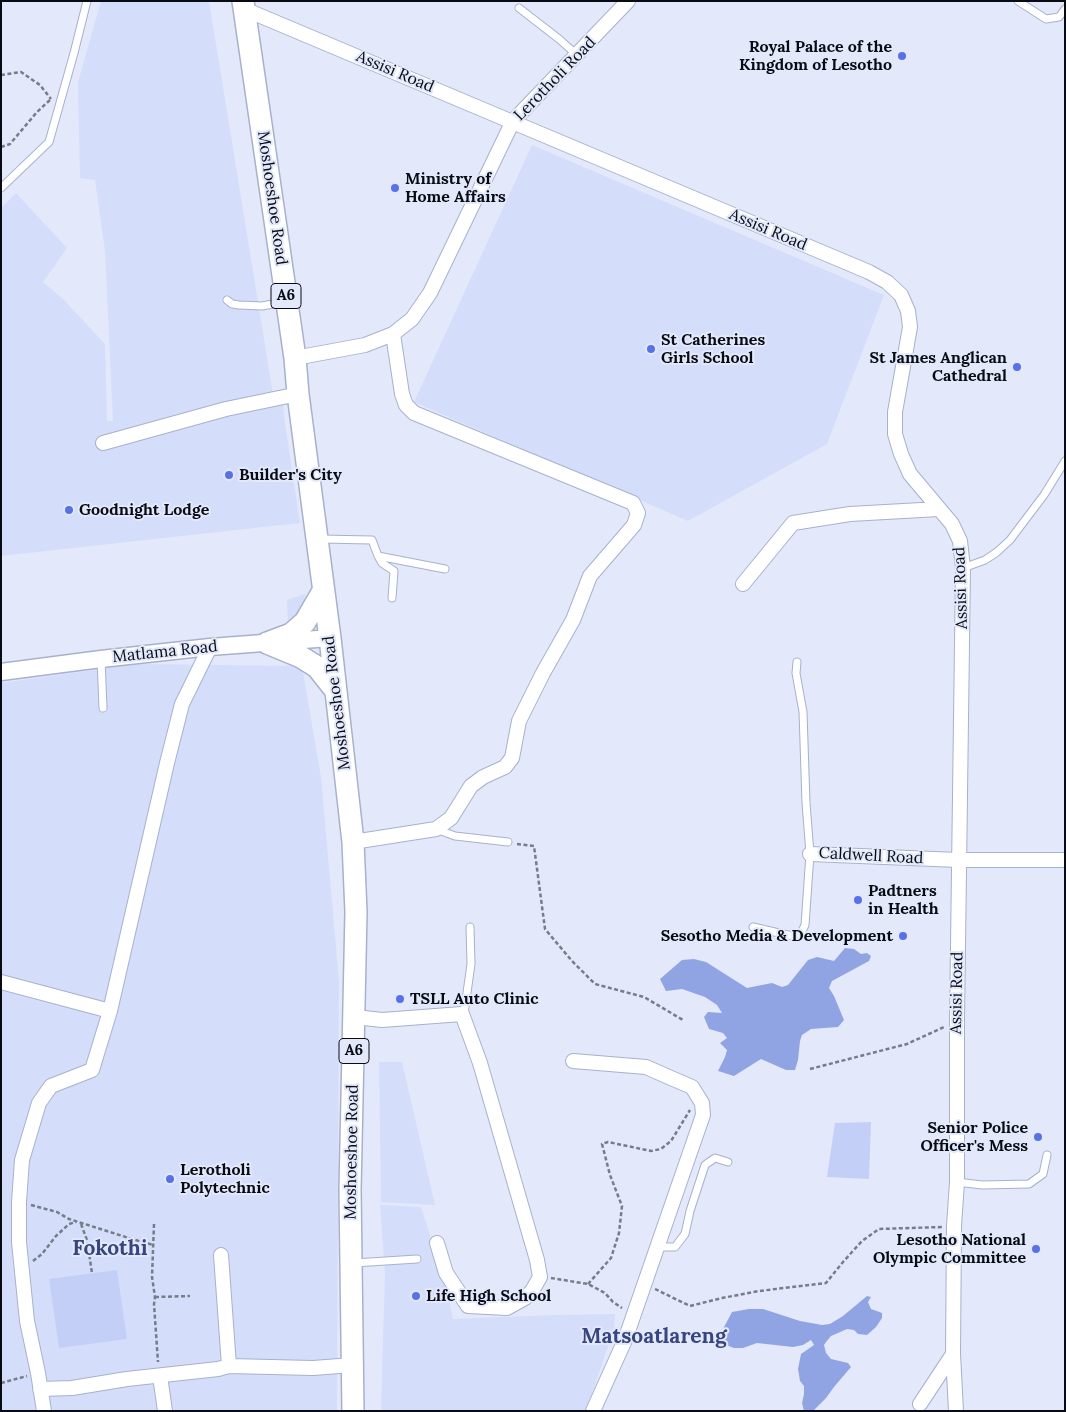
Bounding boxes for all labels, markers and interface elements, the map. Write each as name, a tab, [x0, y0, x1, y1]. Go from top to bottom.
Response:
street label: Lerotholi Road	[510, 33, 600, 125]
place label: Royal Palace of the Kingdom of Lesotho	[739, 37, 892, 75]
street label: Assisi Road	[353, 47, 437, 97]
marker: Royal Palace of the Kingdom of Lesotho	[896, 50, 908, 62]
street label: Moshoeshoe Road	[253, 130, 291, 266]
place label: Ministry of Home Affairs	[405, 169, 506, 207]
marker: Ministry of Home Affairs	[389, 182, 401, 194]
street label: Assisi Road	[726, 205, 810, 255]
road number: A6	[271, 284, 301, 308]
place label: St Catherines Girls School	[661, 330, 765, 368]
marker: St Catherines Girls School	[645, 343, 657, 355]
place label: St James Anglican Cathedral	[870, 348, 1007, 386]
marker: St James Anglican Cathedral	[1011, 361, 1023, 373]
place label: Builder's City	[239, 465, 342, 485]
marker: Builder's City	[223, 469, 235, 481]
place label: Goodnight Lodge	[79, 500, 209, 520]
marker: Goodnight Lodge	[63, 504, 75, 516]
street label: Assisi Road	[950, 546, 972, 630]
street label: Moshoeshoe Road	[319, 635, 355, 771]
street label: Matlama Road	[112, 637, 218, 667]
street label: Caldwell Road	[818, 844, 924, 868]
place label: Padtners in Health	[868, 881, 939, 919]
marker: Padtners in Health	[852, 894, 864, 906]
place label: Sesotho Media & Development	[661, 926, 893, 946]
marker: Sesotho Media & Development	[897, 930, 909, 942]
street label: Assisi Road	[947, 952, 967, 1034]
place label: TSLL Auto Clinic	[410, 989, 539, 1009]
marker: TSLL Auto Clinic	[394, 993, 406, 1005]
road number: A6	[339, 1038, 369, 1064]
street label: Moshoeshoe Road	[341, 1084, 363, 1220]
place label: Senior Police Officer's Mess	[920, 1118, 1028, 1156]
marker: Senior Police Officer's Mess	[1032, 1131, 1044, 1143]
place label: Lerotholi Polytechnic	[180, 1160, 270, 1198]
marker: Lerotholi Polytechnic	[164, 1173, 176, 1185]
place label: Lesotho National Olympic Committee	[873, 1230, 1026, 1268]
district label: Fokothi	[72, 1236, 148, 1262]
marker: Lesotho National Olympic Committee	[1030, 1243, 1042, 1255]
place label: Life High School	[426, 1286, 551, 1306]
marker: Life High School	[410, 1290, 422, 1302]
district label: Matsoatlareng	[581, 1324, 727, 1350]

